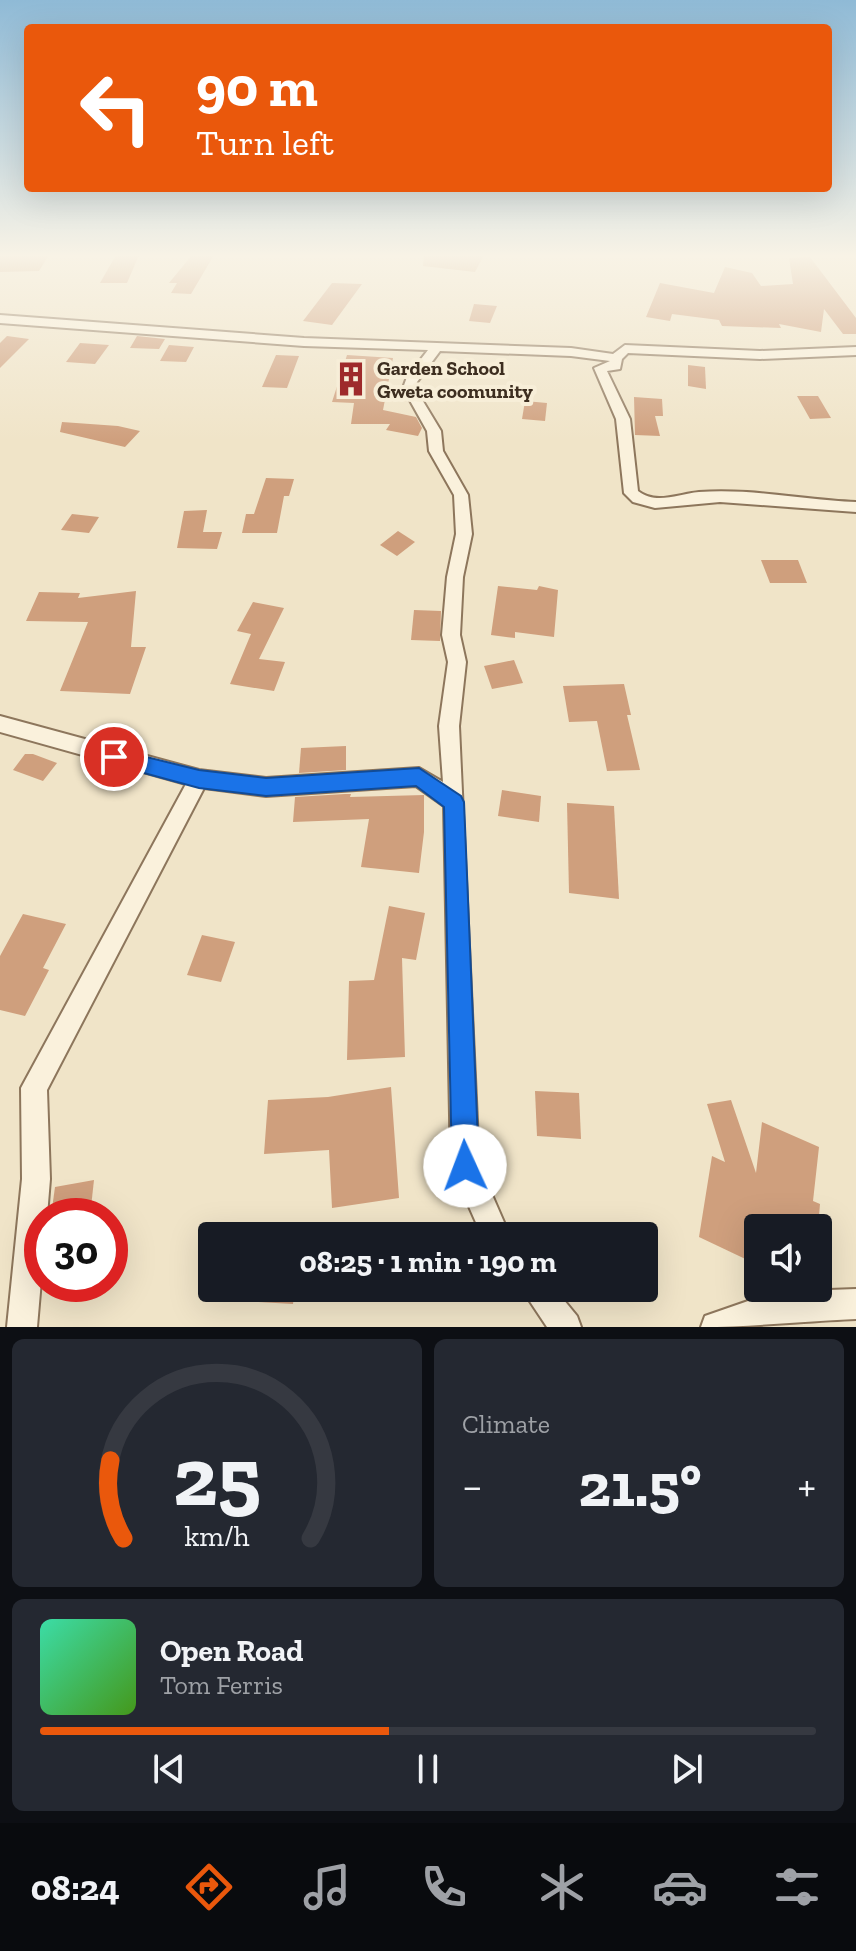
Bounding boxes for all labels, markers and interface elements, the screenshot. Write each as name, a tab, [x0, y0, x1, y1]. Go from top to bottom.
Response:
text: 90 m	[196, 53, 318, 120]
icon: left	[64, 56, 168, 160]
text: Turn left	[196, 121, 334, 164]
place label: Garden School Gweta coomunity	[377, 356, 533, 403]
building icon: Garden School Gweta coomunity	[332, 360, 370, 398]
pin	[80, 723, 148, 791]
icon: arrive	[92, 735, 136, 779]
position arrow	[423, 1124, 507, 1208]
speed limit sign: 30	[24, 1198, 128, 1302]
map controls	[744, 1214, 832, 1302]
button: sound	[744, 1214, 832, 1302]
text: 08:25 · 1 min · 190 m	[299, 1244, 557, 1280]
text: Climate	[462, 1408, 550, 1440]
text: 25	[173, 1426, 261, 1526]
text: 21.5°	[578, 1449, 702, 1521]
text: −	[462, 1459, 483, 1512]
text: +	[797, 1459, 816, 1512]
text: km/h	[184, 1519, 250, 1553]
text: Open Road	[160, 1633, 303, 1669]
text: Tom Ferris	[160, 1669, 283, 1701]
icon: previous	[147, 1747, 191, 1791]
icon: pause	[406, 1747, 450, 1791]
icon: next	[665, 1747, 709, 1791]
icon: directions	[181, 1859, 237, 1915]
icon: music	[299, 1859, 355, 1915]
icon: phone	[416, 1859, 472, 1915]
icon: climate	[534, 1859, 590, 1915]
icon: car	[652, 1859, 708, 1915]
icon: filters	[769, 1859, 825, 1915]
text: 08:24	[31, 1866, 120, 1909]

